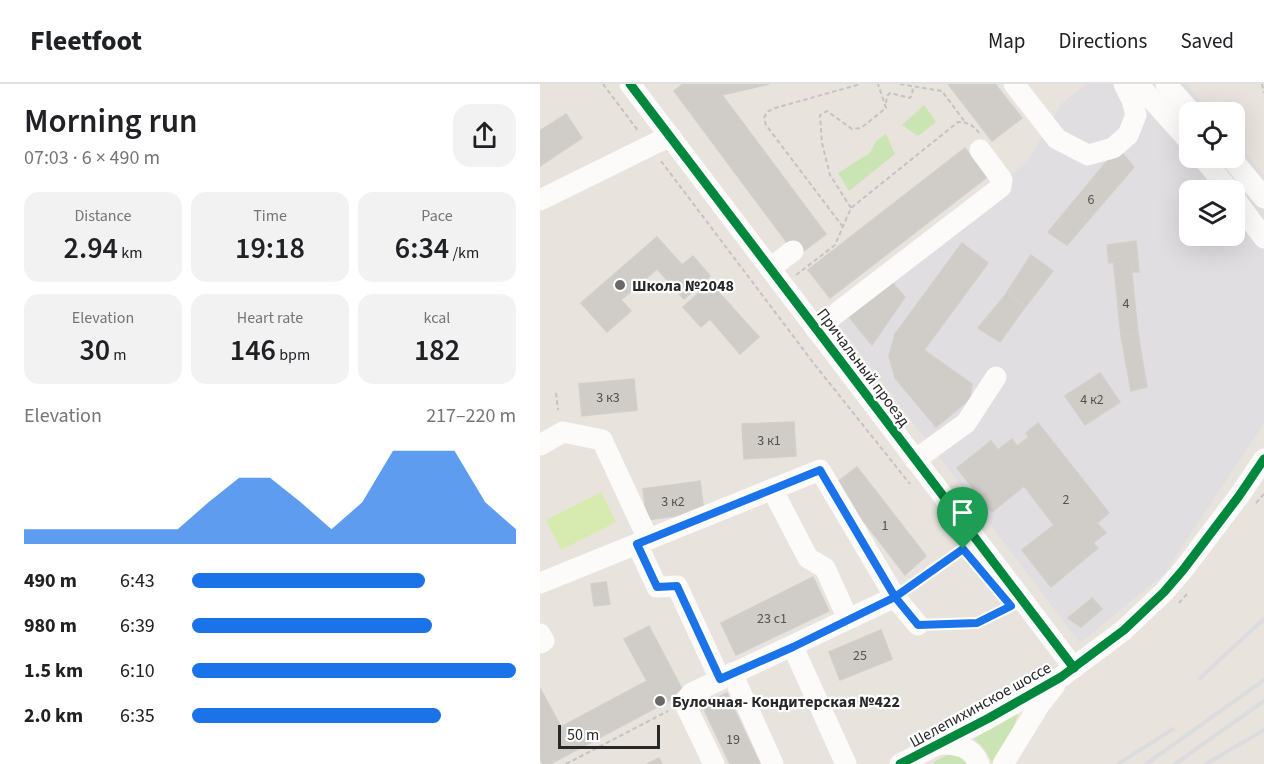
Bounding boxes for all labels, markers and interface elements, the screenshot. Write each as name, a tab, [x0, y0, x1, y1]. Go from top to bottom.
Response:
text: Fleetfoot	[30, 21, 142, 61]
text: Map	[988, 26, 1026, 56]
text: Directions	[1059, 26, 1147, 56]
text: Saved	[1180, 26, 1234, 56]
text: Morning run	[24, 98, 198, 145]
map controls	[1179, 102, 1245, 246]
button: locate	[1179, 102, 1245, 168]
button: share	[453, 104, 516, 167]
text: 07:03 · 6 × 490 m	[24, 144, 160, 172]
button: layers	[1179, 180, 1245, 246]
house number: 6	[1088, 190, 1095, 210]
text: Distance	[75, 205, 131, 227]
text: Time	[253, 205, 287, 227]
text: Pace	[421, 205, 453, 227]
text: 2.94	[64, 227, 118, 270]
text: 19:18	[235, 227, 305, 270]
text: 6:34	[395, 227, 449, 270]
text: km	[118, 242, 142, 264]
text: /km	[449, 242, 479, 264]
place label: Школа №2048	[632, 275, 734, 297]
marker: Школа №2048	[613, 278, 627, 292]
house number: 4	[1123, 294, 1130, 314]
street label: Причальный проезд	[811, 304, 915, 432]
text: Elevation	[72, 307, 134, 329]
text: Heart rate	[237, 307, 303, 329]
text: kcal	[424, 307, 450, 329]
text: 30	[79, 329, 110, 372]
text: 146	[230, 329, 276, 372]
text: 182	[414, 329, 460, 372]
text: m	[110, 344, 127, 366]
text: bpm	[276, 344, 310, 366]
house number: 3 к3	[596, 388, 620, 408]
house number: 4 к2	[1080, 390, 1104, 410]
text: Elevation	[24, 402, 102, 430]
text: 217–220 m	[426, 402, 516, 430]
house number: 3 к1	[757, 431, 781, 451]
pin	[937, 487, 988, 549]
house number: 2	[1063, 490, 1070, 510]
house number: 3 к2	[661, 492, 685, 512]
icon: arrive	[946, 496, 979, 529]
house number: 1	[882, 516, 889, 536]
text: 490 m	[24, 567, 77, 595]
text: 6:43	[120, 567, 155, 595]
house number: 23 c1	[757, 609, 787, 629]
text: 980 m	[24, 612, 77, 640]
text: 6:39	[120, 612, 155, 640]
house number: 25	[853, 646, 867, 666]
text: 1.5 km	[24, 657, 83, 685]
text: 6:10	[120, 657, 155, 685]
street label: Шелепихинское шоссе	[906, 657, 1055, 753]
place label: Булочная- Кондитерская №422	[672, 691, 900, 713]
marker: Булочная- Кондитерская №422	[653, 694, 667, 708]
text: 2.0 km	[24, 702, 83, 730]
text: 6:35	[120, 702, 155, 730]
scale bar	[558, 722, 660, 750]
text: 50 m	[567, 724, 599, 746]
house number: 19	[726, 730, 740, 750]

